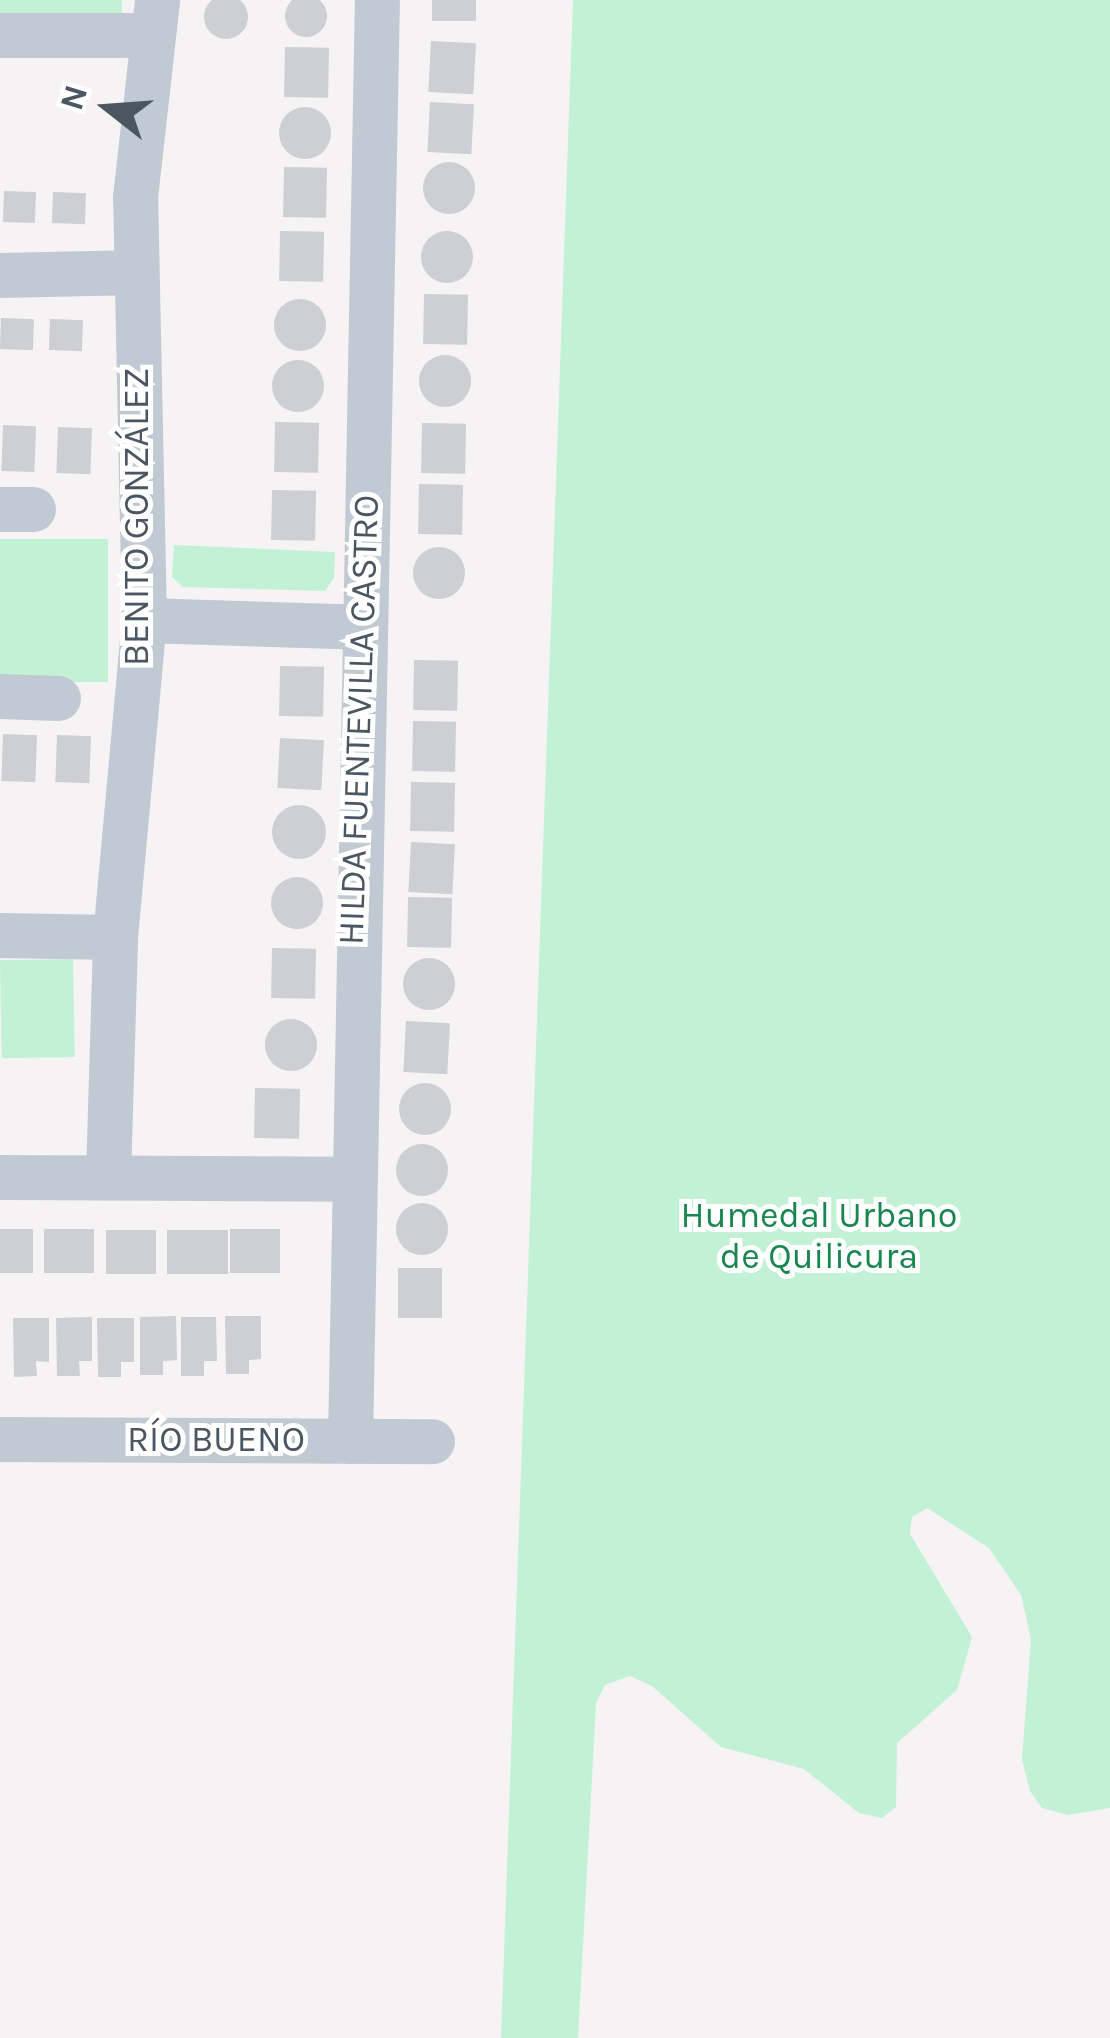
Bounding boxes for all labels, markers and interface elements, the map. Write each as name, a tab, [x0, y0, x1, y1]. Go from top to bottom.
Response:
north arrow	[48, 48, 168, 168]
text: N	[52, 81, 95, 114]
street label: BENITO GONZÁLEZ	[115, 368, 159, 666]
street label: HILDA FUENTEVILLA CASTRO	[330, 494, 388, 946]
park label: Humedal Urbano de Quilicura	[681, 1193, 957, 1278]
street label: RÍO BUENO	[127, 1418, 305, 1462]

